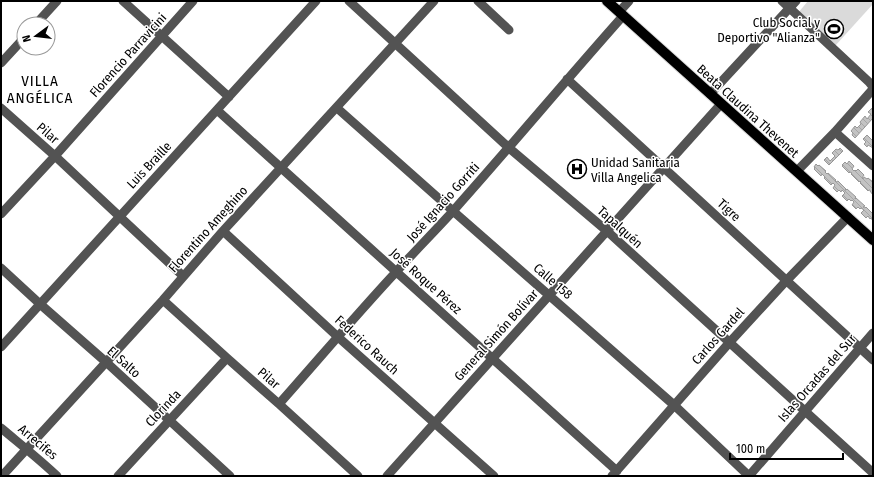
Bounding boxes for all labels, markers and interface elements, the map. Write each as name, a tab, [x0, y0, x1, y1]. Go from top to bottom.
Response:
street label: Florencio Parravicini	[87, 10, 169, 100]
place label: Club Social y Deportivo "Alianza"	[717, 15, 820, 45]
north arrow	[16, 16, 56, 56]
sports icon: Club Social y Deportivo "Alianza"	[823, 18, 845, 40]
text: N	[20, 34, 34, 43]
street label: Beata Claudina Thevenet	[694, 61, 803, 161]
district label: VILLA ANGÉLICA	[7, 72, 73, 107]
street label: Pilar	[34, 119, 62, 147]
street label: Luis Braille	[124, 139, 174, 191]
place label: Unidad Sanitaria Villa Angelica	[591, 155, 680, 185]
hospital icon: Unidad Sanitaria Villa Angelica	[566, 158, 588, 180]
street label: José Ignacio Gorriti	[404, 159, 482, 245]
street label: Florentino Ameghino	[165, 183, 251, 275]
street label: Tigre	[714, 196, 744, 224]
street label: Tapalquén	[594, 203, 646, 251]
street label: José Roque Pérez	[387, 245, 465, 317]
street label: Calle 158	[531, 260, 575, 302]
street label: General Simón Bolívar	[451, 286, 541, 384]
street label: Carlos Gardel	[689, 304, 748, 367]
street label: Federico Rauch	[332, 312, 402, 378]
street label: Islas Orcadas del Sur	[775, 331, 859, 425]
street label: El Salto	[104, 343, 144, 381]
street label: Pilar	[255, 364, 283, 392]
street label: Clorinda	[142, 387, 184, 429]
street label: Arrecifes	[15, 421, 61, 463]
scale bar	[730, 435, 843, 461]
text: 100 m	[736, 442, 765, 456]

